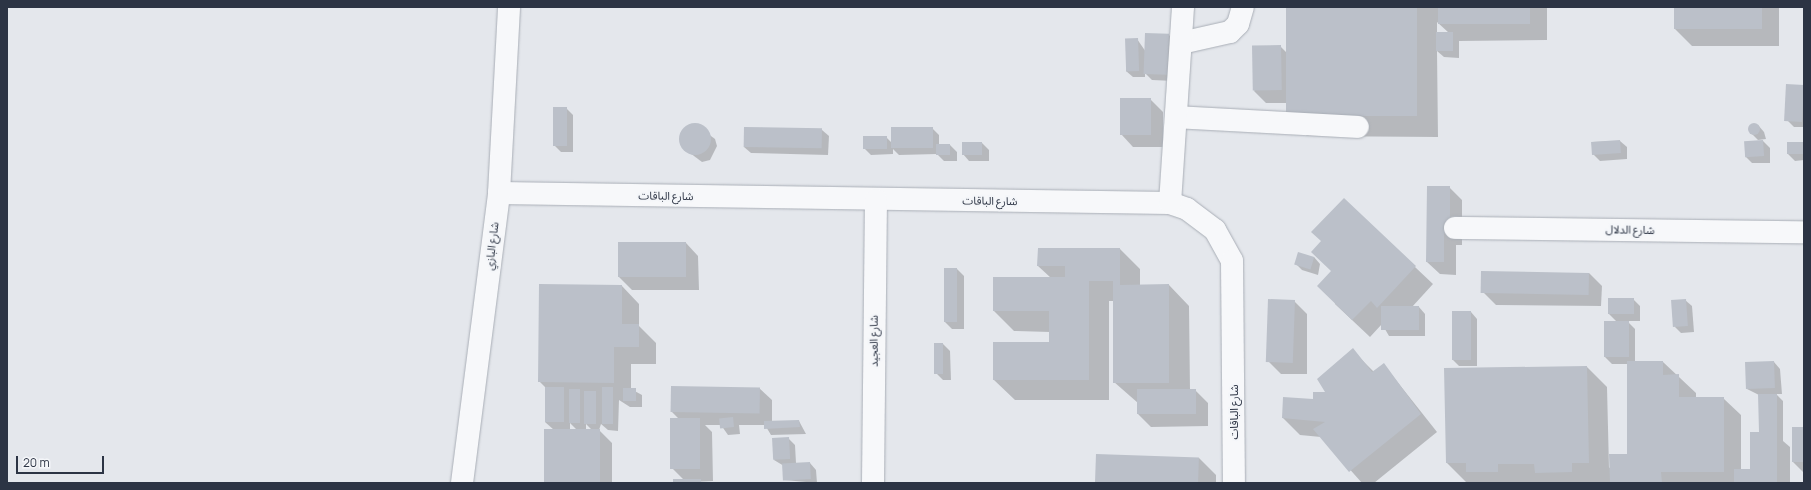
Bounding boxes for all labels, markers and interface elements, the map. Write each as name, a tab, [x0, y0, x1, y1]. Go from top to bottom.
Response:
street label: شارع الباقات	[638, 189, 694, 203]
street label: شارع الباقات	[962, 194, 1018, 208]
street label: شارع البازي	[482, 221, 502, 271]
street label: شارع الدلال	[1605, 223, 1655, 237]
street label: شارع العجيد	[867, 315, 881, 367]
street label: شارع الباقات	[1227, 384, 1241, 440]
scale bar	[18, 448, 106, 474]
text: 20 m	[23, 454, 50, 471]

